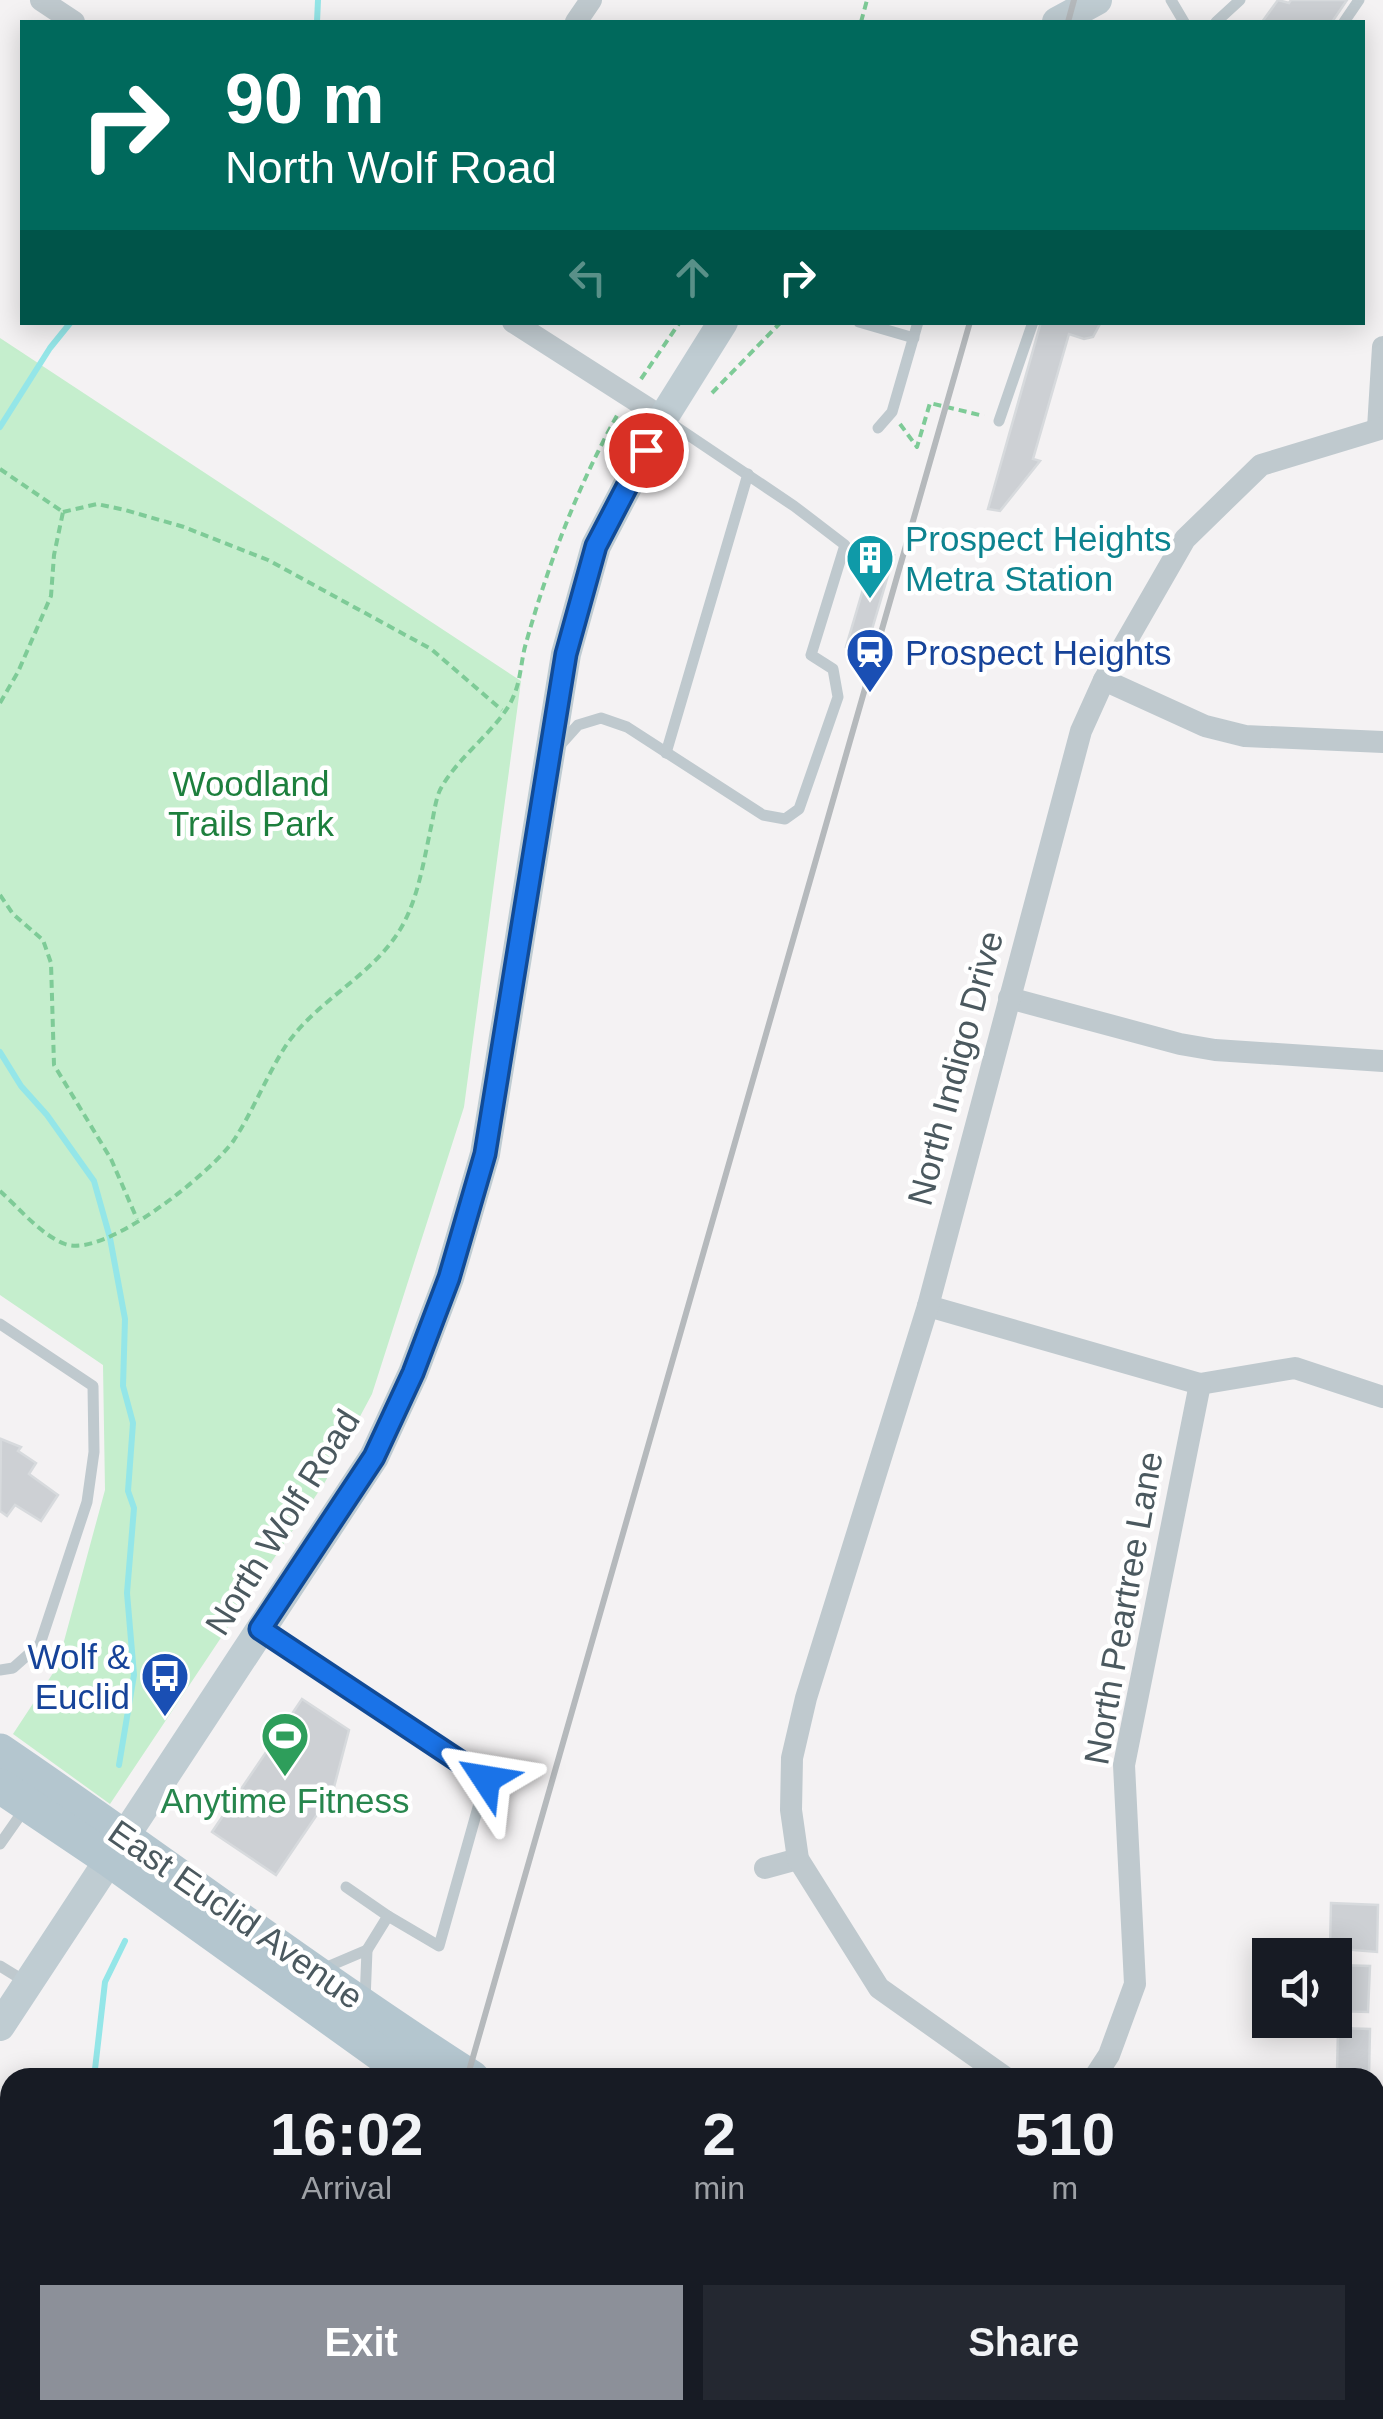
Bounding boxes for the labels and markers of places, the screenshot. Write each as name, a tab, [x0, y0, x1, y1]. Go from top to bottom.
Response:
pin	[604, 408, 689, 493]
place label: Prospect Heights Metra Station	[905, 519, 1172, 598]
building icon: Prospect Heights Metra Station	[844, 532, 896, 600]
station icon: Prospect Heights	[844, 626, 896, 694]
place label: Prospect Heights	[905, 633, 1172, 672]
place label: Wolf & Euclid	[28, 1637, 130, 1716]
bus stop icon: Wolf & Euclid	[139, 1650, 191, 1718]
sports icon: Anytime Fitness	[259, 1710, 311, 1778]
place label: Anytime Fitness	[161, 1781, 409, 1820]

